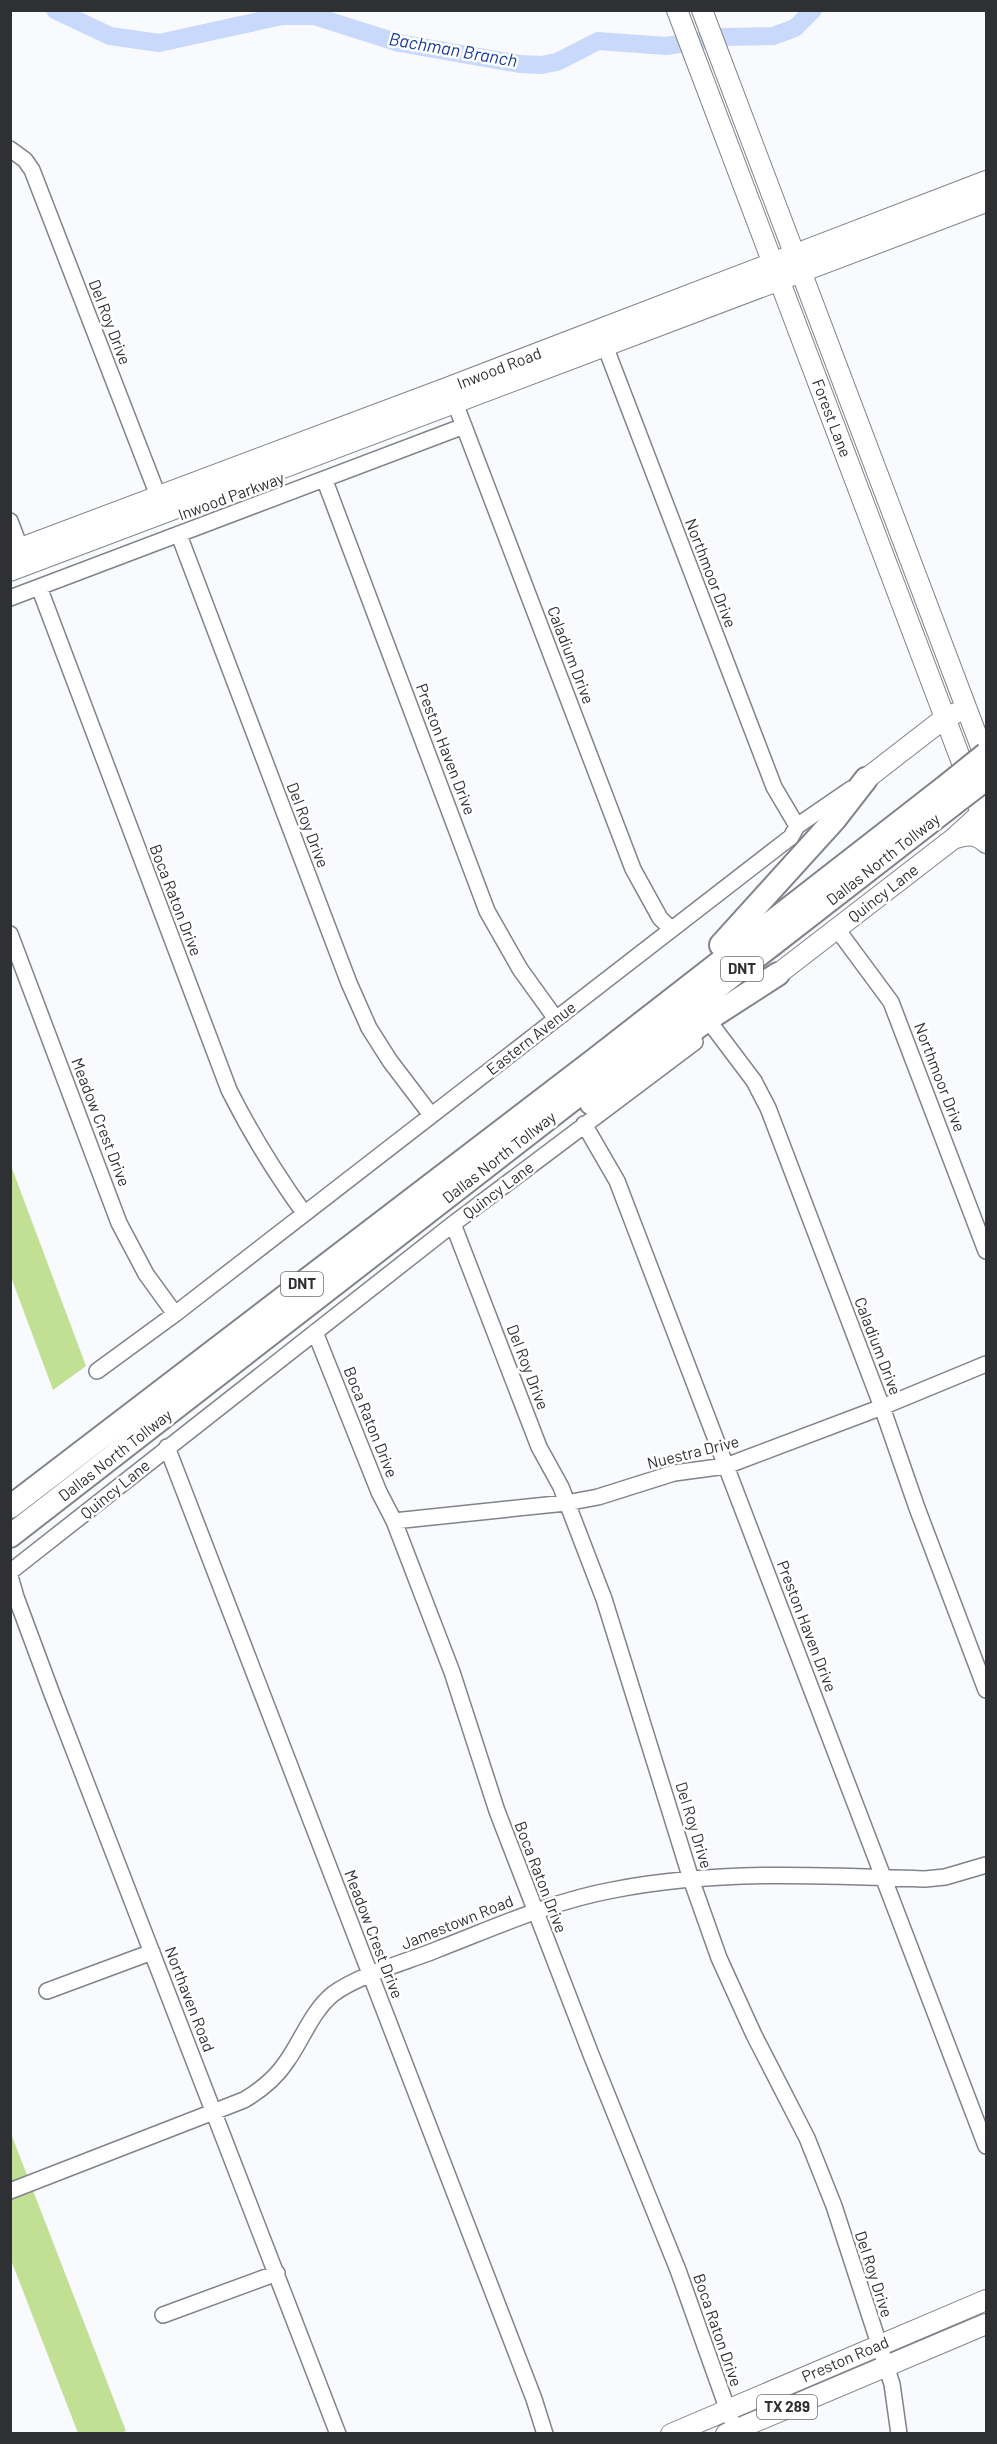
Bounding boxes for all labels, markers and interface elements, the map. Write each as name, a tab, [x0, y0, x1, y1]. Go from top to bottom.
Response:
water label: Bachman Branch	[387, 27, 519, 71]
street label: Del Roy Drive	[86, 277, 135, 367]
street label: Inwood Road	[454, 343, 544, 392]
street label: Forest Lane	[809, 376, 856, 460]
street label: Inwood Parkway	[175, 467, 287, 524]
street label: Northmoor Drive	[682, 516, 741, 630]
street label: Caladium Drive	[544, 603, 599, 706]
street label: Preston Haven Drive	[413, 680, 480, 817]
street label: Del Roy Drive	[284, 780, 333, 870]
street label: Dallas North Tollway	[822, 808, 944, 909]
street label: Boca Raton Drive	[146, 841, 207, 958]
street label: Quincy Lane	[844, 859, 921, 926]
road number: DNT	[721, 957, 763, 981]
street label: Eastern Avenue	[482, 997, 579, 1078]
street label: Northmoor Drive	[911, 1020, 970, 1134]
street label: Meadow Crest Drive	[68, 1055, 135, 1189]
street label: Dallas North Tollway	[438, 1106, 560, 1207]
street label: Quincy Lane	[459, 1157, 537, 1222]
road number: DNT	[281, 1272, 323, 1296]
street label: Caladium Drive	[851, 1294, 906, 1397]
street label: Del Roy Drive	[504, 1322, 553, 1412]
street label: Boca Raton Drive	[341, 1363, 402, 1480]
street label: Dallas North Tollway	[54, 1404, 176, 1505]
street label: Nuestra Drive	[645, 1431, 741, 1472]
street label: Quincy Lane	[76, 1455, 153, 1522]
street label: Preston Haven Drive	[774, 1557, 841, 1694]
street label: Del Roy Drive	[672, 1779, 717, 1871]
street label: Boca Raton Drive	[511, 1818, 572, 1935]
street label: Meadow Crest Drive	[341, 1867, 408, 2001]
street label: Jamestown Road	[398, 1890, 516, 1953]
street label: Northaven Road	[162, 1944, 219, 2054]
street label: Del Roy Drive	[852, 2228, 897, 2319]
street label: Boca Raton Drive	[690, 2271, 747, 2389]
street label: Preston Road	[798, 2332, 891, 2385]
road number: TX 289	[757, 2395, 817, 2419]

